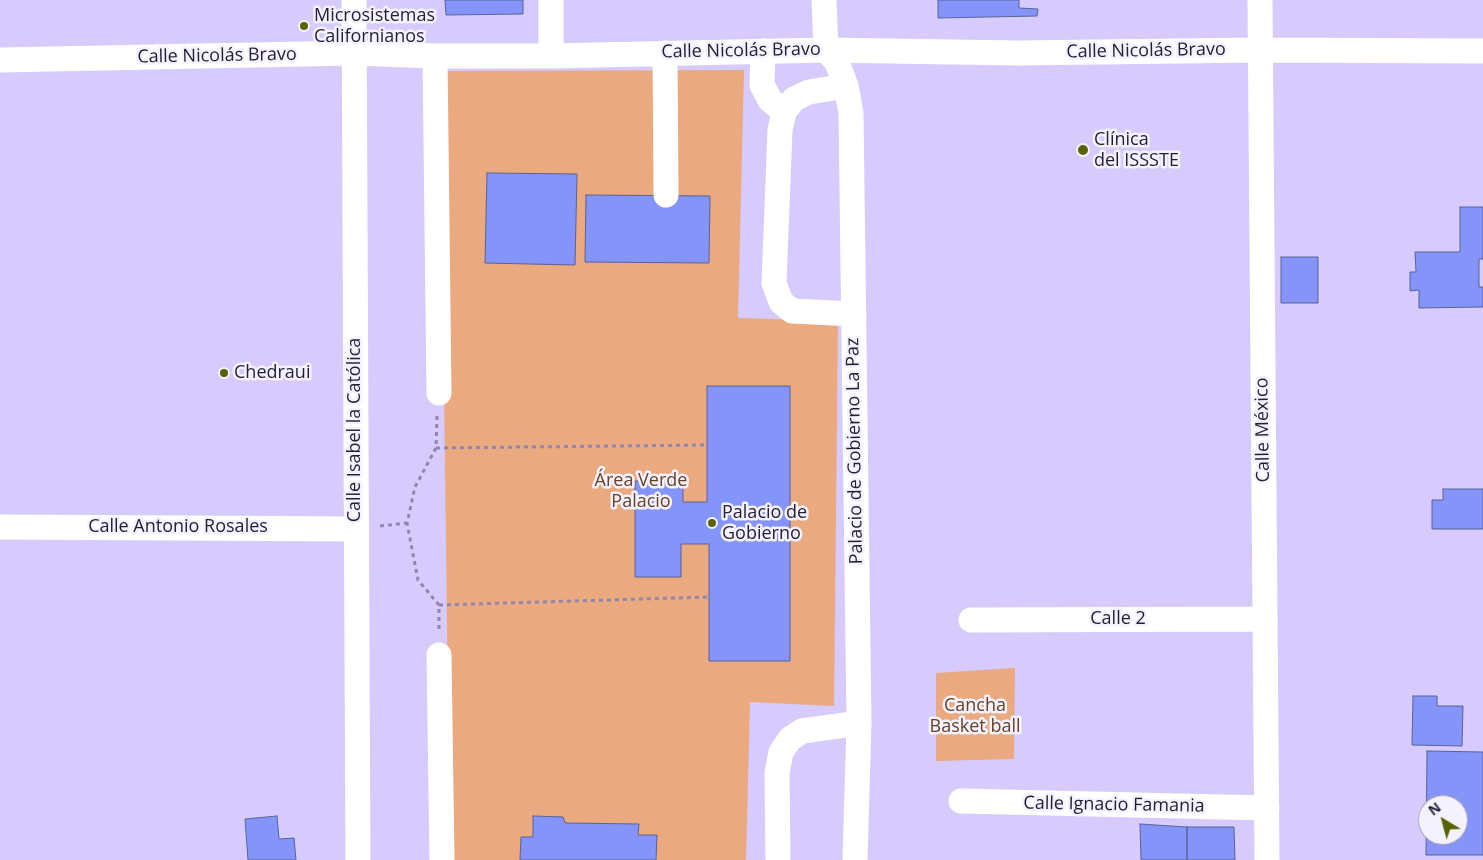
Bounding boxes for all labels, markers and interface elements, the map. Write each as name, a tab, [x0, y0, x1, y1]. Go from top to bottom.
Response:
place label: Microsistemas Californianos	[314, 5, 435, 48]
marker: Microsistemas Californianos	[298, 20, 310, 32]
street label: Calle Nicolás Bravo	[661, 39, 821, 63]
street label: Calle Nicolás Bravo	[1066, 39, 1226, 63]
street label: Calle Nicolás Bravo	[137, 44, 297, 68]
place label: Clínica del ISSSTE	[1094, 129, 1179, 172]
marker: Clínica del ISSSTE	[1076, 143, 1090, 157]
street label: Palacio de Gobierno La Paz	[842, 337, 868, 565]
street label: Calle Isabel la Católica	[344, 338, 366, 522]
place label: Chedraui	[234, 362, 310, 384]
marker: Chedraui	[218, 367, 230, 379]
street label: Calle México	[1251, 377, 1275, 483]
park label: Área Verde Palacio	[595, 470, 687, 512]
place label: Palacio de Gobierno	[722, 502, 807, 544]
street label: Calle Antonio Rosales	[88, 516, 268, 538]
marker: Palacio de Gobierno	[706, 517, 718, 529]
street label: Calle 2	[1090, 608, 1146, 630]
park label: Cancha Basket ball	[930, 695, 1020, 738]
street label: Calle Ignacio Famania	[1023, 793, 1205, 817]
north arrow	[1418, 795, 1468, 845]
text: N	[1424, 797, 1445, 819]

